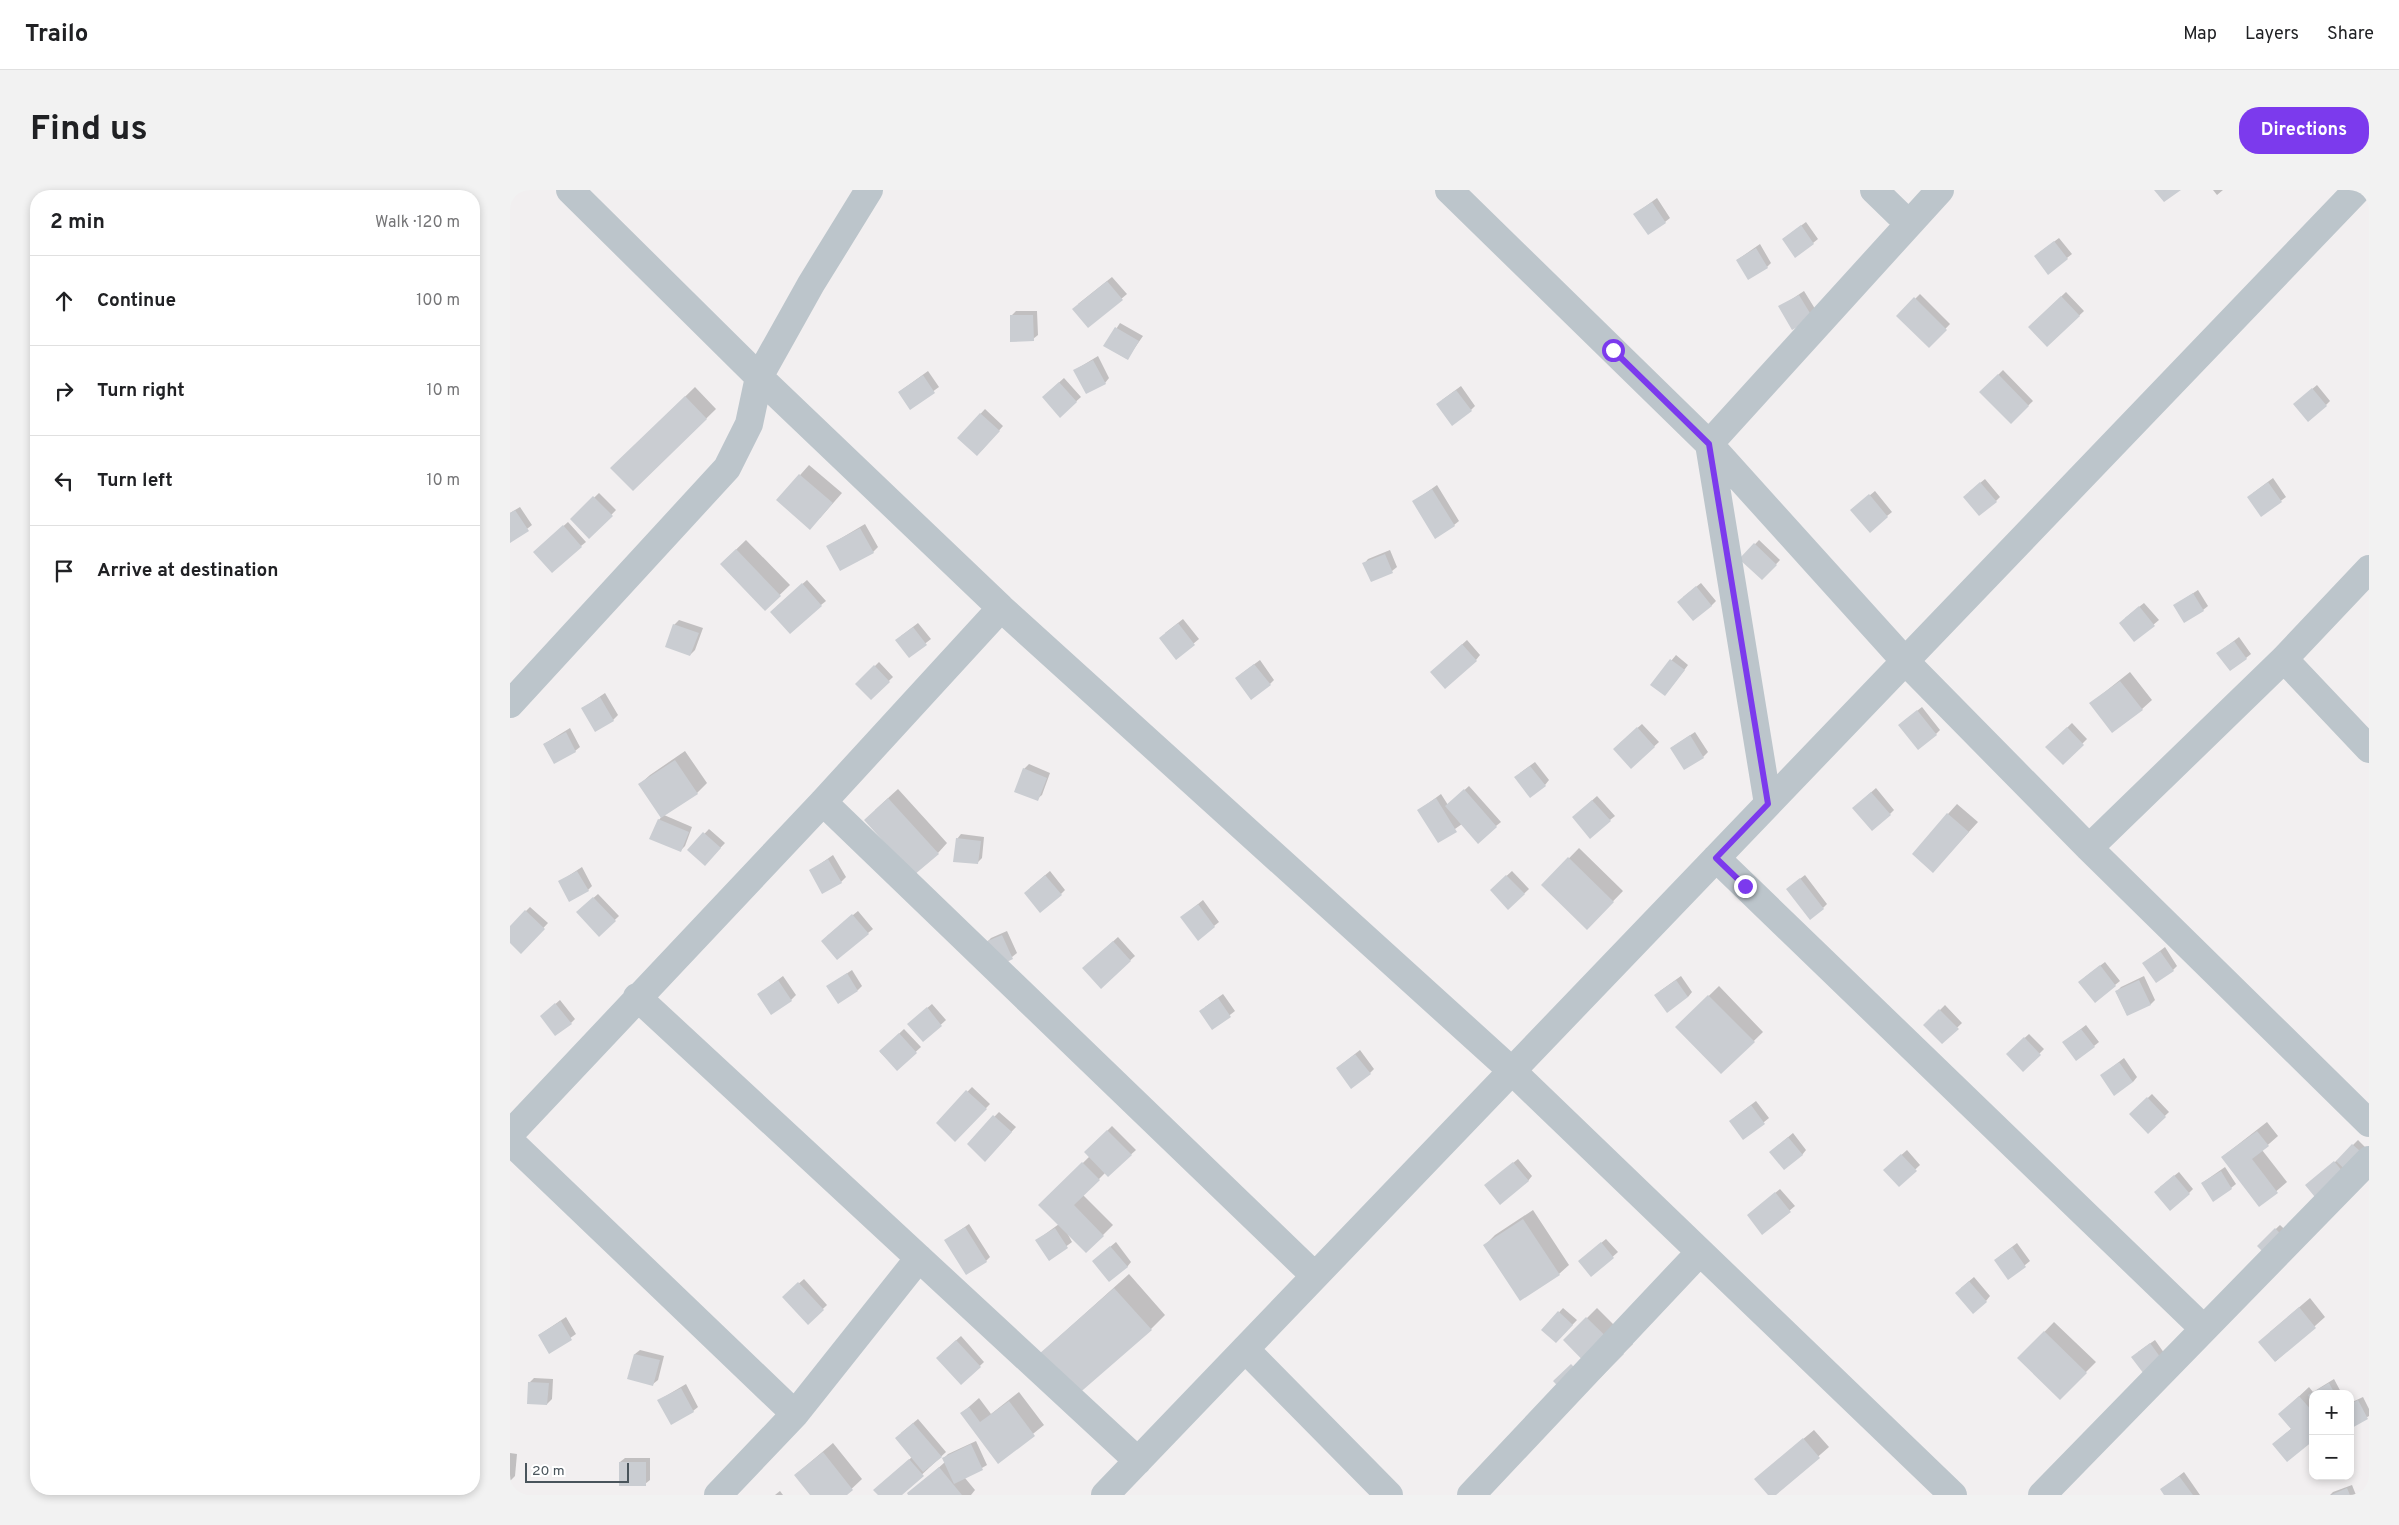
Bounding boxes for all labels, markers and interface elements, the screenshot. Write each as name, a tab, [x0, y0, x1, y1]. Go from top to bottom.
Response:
text: Trailo	[25, 20, 88, 50]
text: Map	[2183, 23, 2217, 46]
text: Layers	[2245, 23, 2299, 46]
text: Share	[2327, 23, 2374, 46]
button: Directions	[2239, 107, 2369, 154]
text: Find us	[30, 108, 148, 152]
text: 2 min	[50, 209, 105, 236]
text: Walk · 120 m	[375, 213, 460, 233]
icon: ahead	[50, 287, 78, 315]
text: Continue	[97, 289, 176, 313]
text: 100 m	[416, 291, 460, 311]
route start	[1602, 339, 1625, 362]
icon: right	[50, 377, 78, 405]
text: Turn right	[97, 379, 185, 403]
text: 10 m	[426, 381, 460, 401]
icon: left	[50, 467, 78, 495]
text: Turn left	[97, 469, 173, 493]
text: 10 m	[426, 471, 460, 491]
icon: arrive	[50, 557, 78, 585]
text: Arrive at destination	[97, 559, 278, 583]
route end	[1734, 875, 1757, 898]
map controls	[2309, 1390, 2354, 1480]
button: +	[2309, 1390, 2354, 1435]
button: −	[2309, 1435, 2354, 1480]
scale bar	[525, 1460, 629, 1483]
text: 20 m	[532, 1463, 565, 1480]

